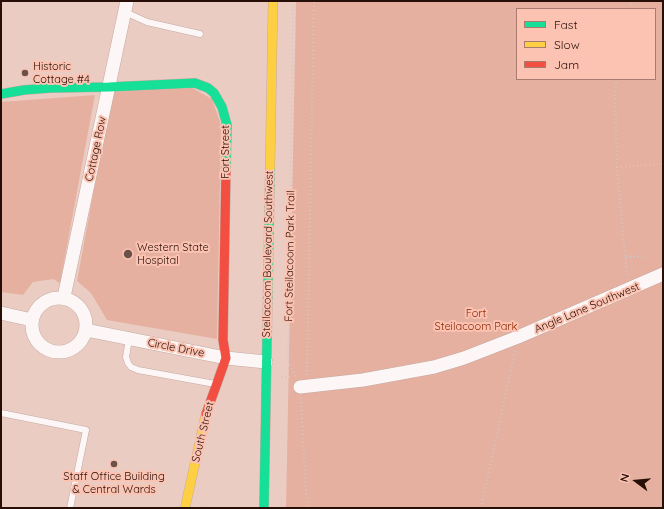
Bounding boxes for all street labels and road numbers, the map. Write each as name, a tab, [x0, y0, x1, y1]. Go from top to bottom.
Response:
street label: Cottage Row	[83, 115, 109, 183]
street label: Fort Street	[219, 125, 233, 179]
street label: Steilacoom Boulevard Southwest	[260, 170, 276, 338]
street label: Fort Steilacoom Park Trail	[282, 190, 298, 322]
street label: Angle Lane Southwest	[533, 280, 641, 336]
street label: Circle Drive	[147, 336, 205, 360]
street label: South Street	[189, 400, 217, 464]

